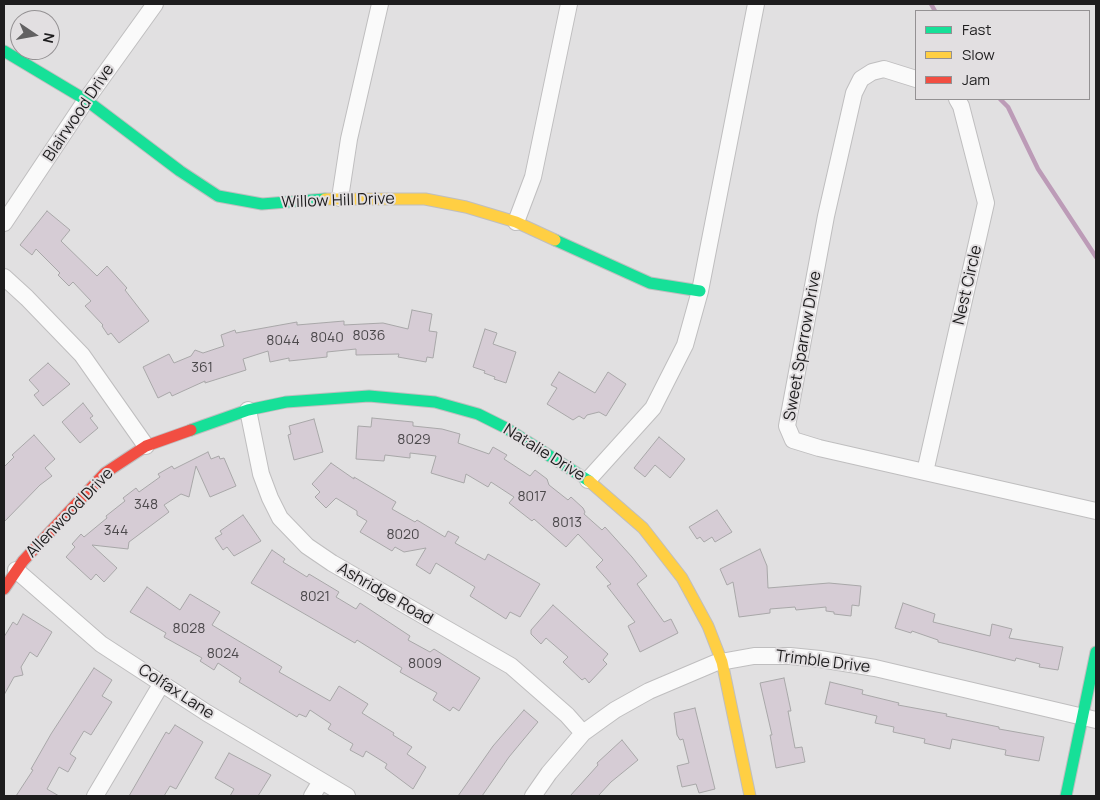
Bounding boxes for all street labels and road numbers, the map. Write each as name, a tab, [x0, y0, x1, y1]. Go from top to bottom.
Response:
street label: Blairwood Drive	[39, 61, 119, 165]
street label: Willow Hill Drive	[281, 189, 395, 213]
street label: Nest Circle	[950, 243, 986, 327]
street label: Sweet Sparrow Drive	[780, 270, 826, 422]
street label: Natalie Drive	[500, 420, 588, 486]
street label: Allenwood Drive	[22, 464, 118, 562]
street label: Ashridge Road	[334, 559, 436, 629]
street label: Trimble Drive	[775, 647, 871, 677]
street label: Colfax Lane	[135, 660, 217, 724]

